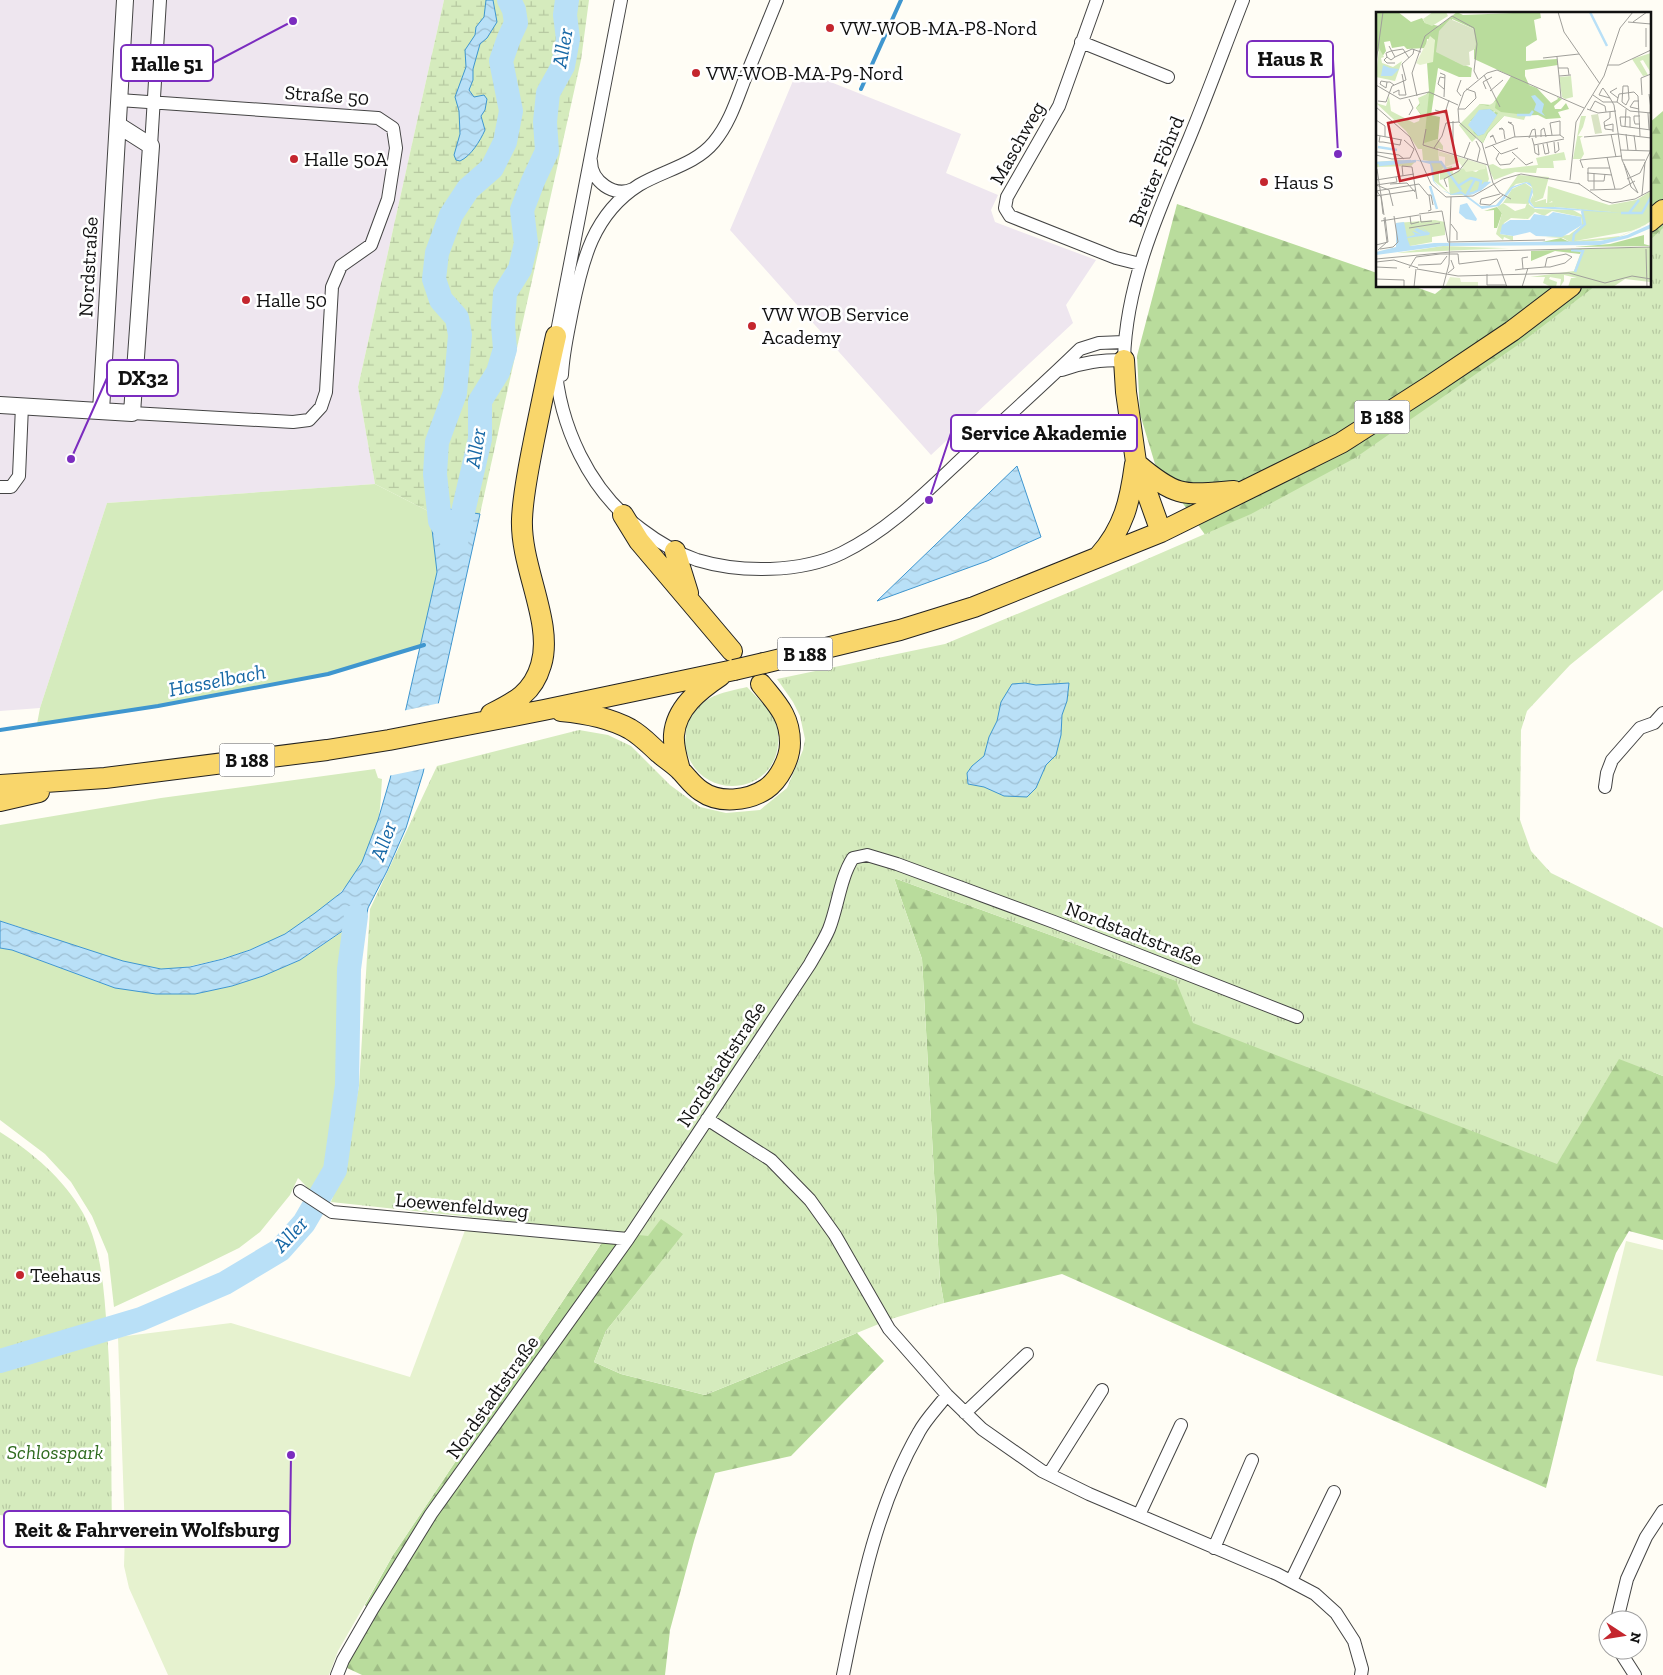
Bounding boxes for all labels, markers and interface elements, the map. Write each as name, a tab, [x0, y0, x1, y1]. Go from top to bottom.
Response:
inset map	[1376, 12, 1650, 288]
place label: VW-WOB-MA-P8-Nord	[839, 16, 1037, 40]
marker: VW-WOB-MA-P8-Nord	[824, 22, 836, 34]
water label: Aller	[546, 26, 578, 71]
callout: Haus R	[1247, 41, 1333, 77]
callout: Halle 51	[121, 45, 213, 81]
text: Haus R	[1257, 46, 1323, 71]
text: Halle 51	[131, 51, 203, 76]
place label: VW-WOB-MA-P9-Nord	[705, 61, 903, 85]
marker: VW-WOB-MA-P9-Nord	[690, 67, 702, 79]
street label: Straße 50	[284, 80, 370, 110]
street label: Maschweg	[984, 97, 1050, 189]
street label: Breiter Föhrd	[1123, 112, 1189, 230]
place label: Halle 50A	[304, 147, 389, 171]
marker: Halle 50A	[288, 153, 300, 165]
place label: Haus S	[1274, 170, 1334, 194]
marker: Haus S	[1258, 176, 1270, 188]
street label: Nordstraße	[73, 216, 103, 318]
place label: Halle 50	[256, 288, 327, 312]
marker: Halle 50	[240, 294, 252, 306]
place label: VW WOB Service Academy	[761, 302, 909, 349]
marker: VW WOB Service Academy	[746, 320, 758, 332]
callout: DX32	[107, 360, 178, 396]
text: DX32	[118, 365, 168, 390]
road number: B 188	[1354, 401, 1410, 434]
callout: Service Akademie	[951, 415, 1137, 451]
text: Service Akademie	[961, 420, 1127, 445]
water label: Aller	[459, 426, 491, 471]
road number: B 188	[778, 638, 832, 671]
water label: Hasselbach	[166, 658, 268, 702]
road number: B 188	[220, 744, 274, 776]
water label: Aller	[364, 817, 402, 865]
street label: Nordstadtstraße	[1062, 896, 1206, 970]
street label: Nordstadtstraße	[671, 997, 771, 1131]
street label: Loewenfeldweg	[394, 1187, 530, 1223]
water label: Aller	[267, 1210, 313, 1258]
place label: Teehaus	[30, 1263, 101, 1287]
marker: Teehaus	[14, 1269, 26, 1281]
street label: Nordstadtstraße	[441, 1331, 543, 1463]
park label: Schlosspark	[7, 1440, 103, 1464]
callout: Reit & Fahrverein Wolfsburg	[4, 1511, 290, 1547]
text: Reit & Fahrverein Wolfsburg	[15, 1517, 280, 1542]
north arrow	[1598, 1610, 1648, 1660]
text: N	[1626, 1631, 1645, 1645]

